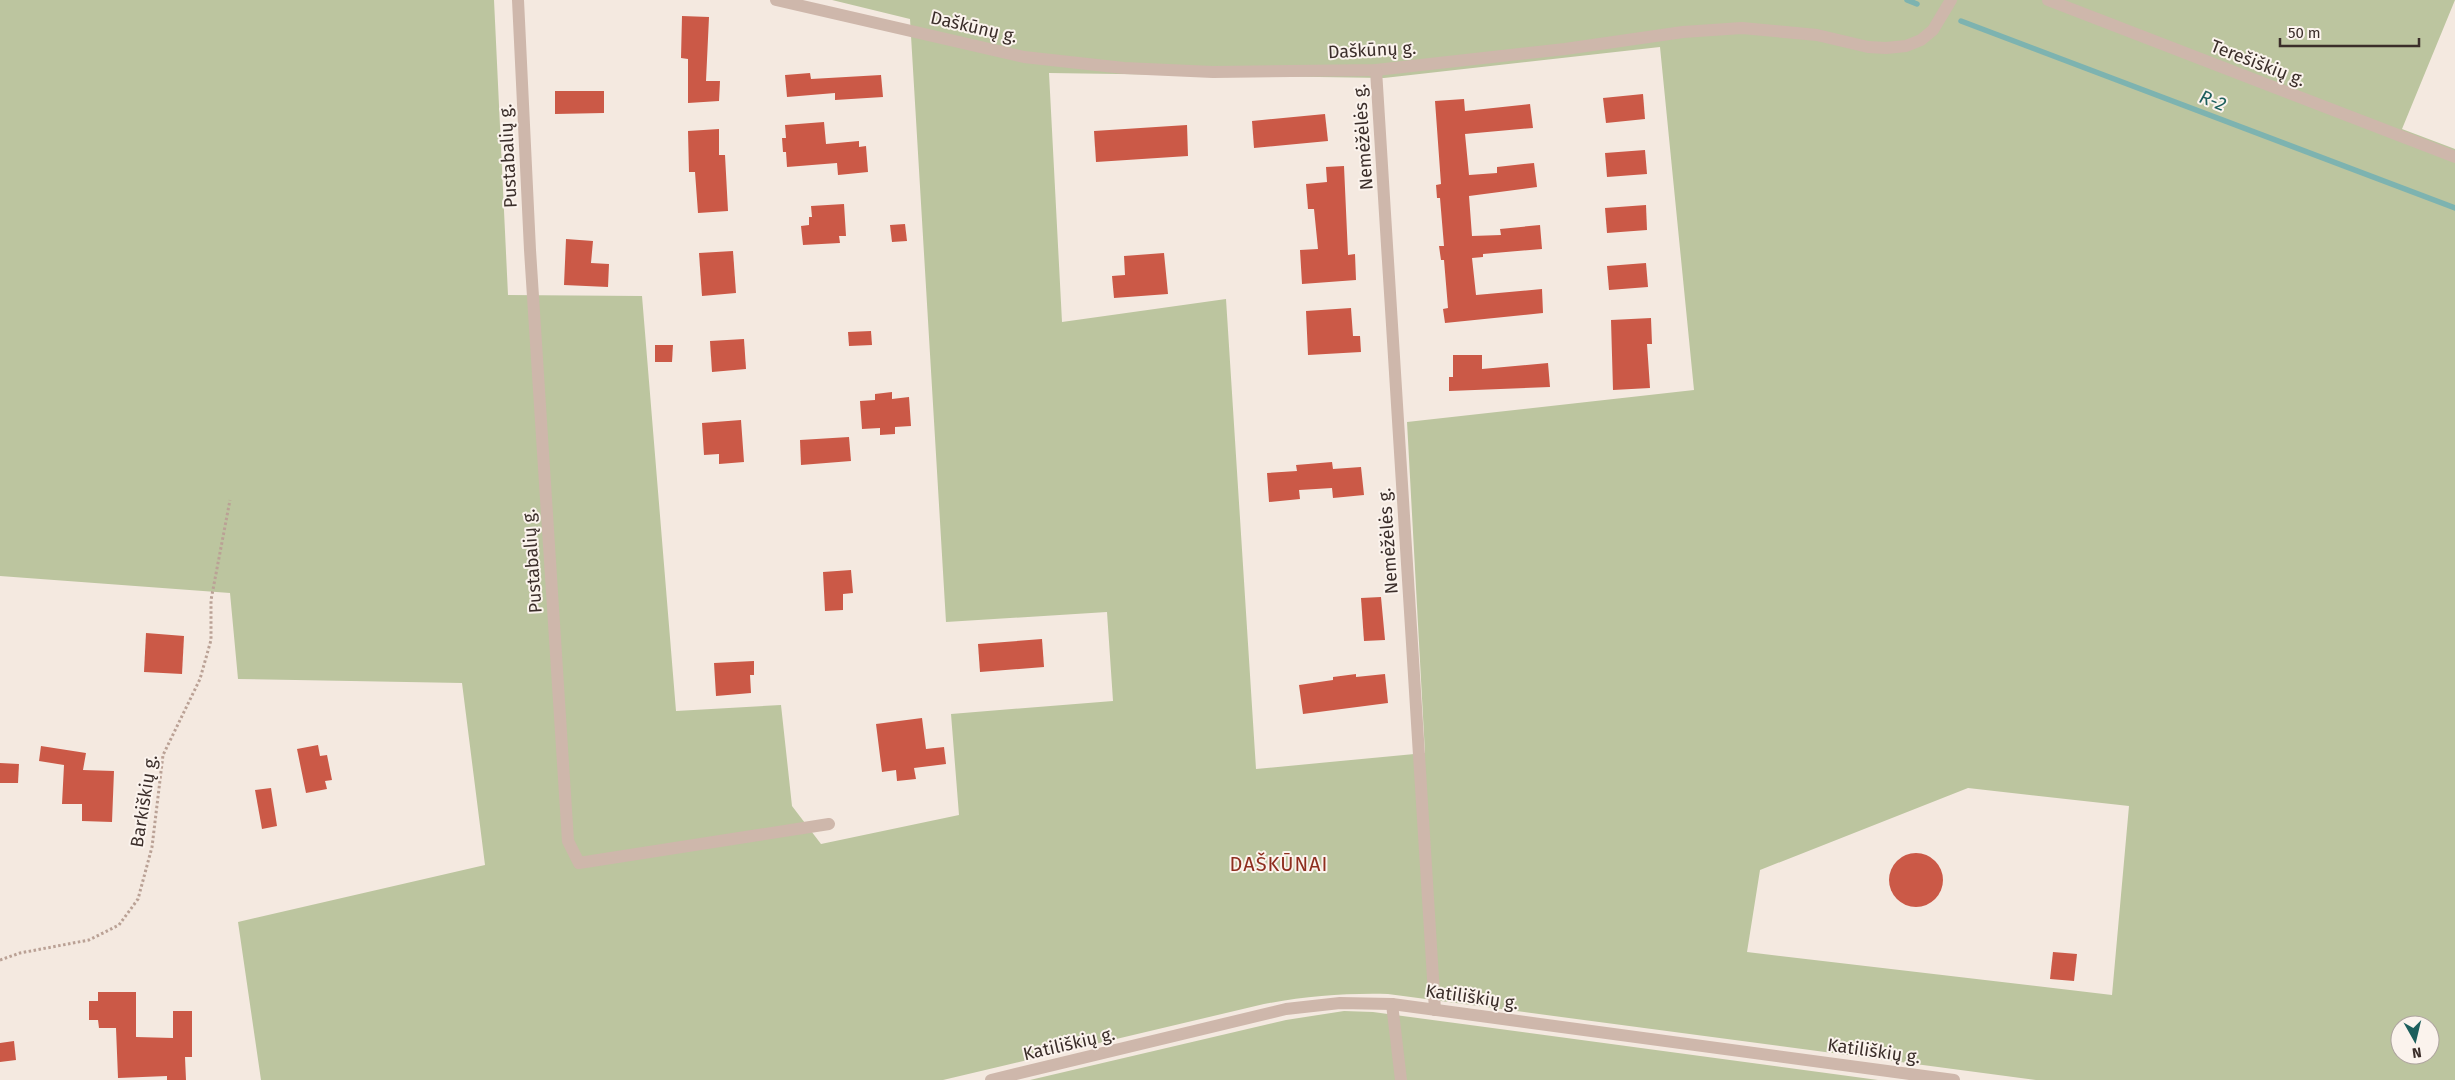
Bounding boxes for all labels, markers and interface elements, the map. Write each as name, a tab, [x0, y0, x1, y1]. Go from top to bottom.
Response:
street label: Daškūnų g.	[928, 6, 1020, 48]
scale bar	[2280, 15, 2419, 47]
text: 50 m	[2288, 24, 2321, 42]
street label: Terešiškių g.	[2208, 35, 2308, 91]
street label: Daškūnų g.	[1327, 37, 1417, 63]
street label: Nemėžėlės g.	[1348, 83, 1378, 191]
water label: R-2	[2196, 85, 2229, 116]
street label: Pustabalių g.	[494, 103, 522, 209]
street label: Nemėžėlės g.	[1373, 487, 1403, 595]
street label: Pustabalių g.	[517, 508, 547, 614]
street label: Barkiškių g.	[126, 753, 162, 849]
district label: DAŠKŪNAI	[1230, 852, 1328, 876]
street label: Katiliškių g.	[1424, 980, 1520, 1014]
north arrow	[2390, 1015, 2440, 1065]
street label: Katiliškių g.	[1021, 1023, 1117, 1065]
street label: Katiliškių g.	[1826, 1034, 1922, 1068]
text: N	[2411, 1043, 2423, 1061]

